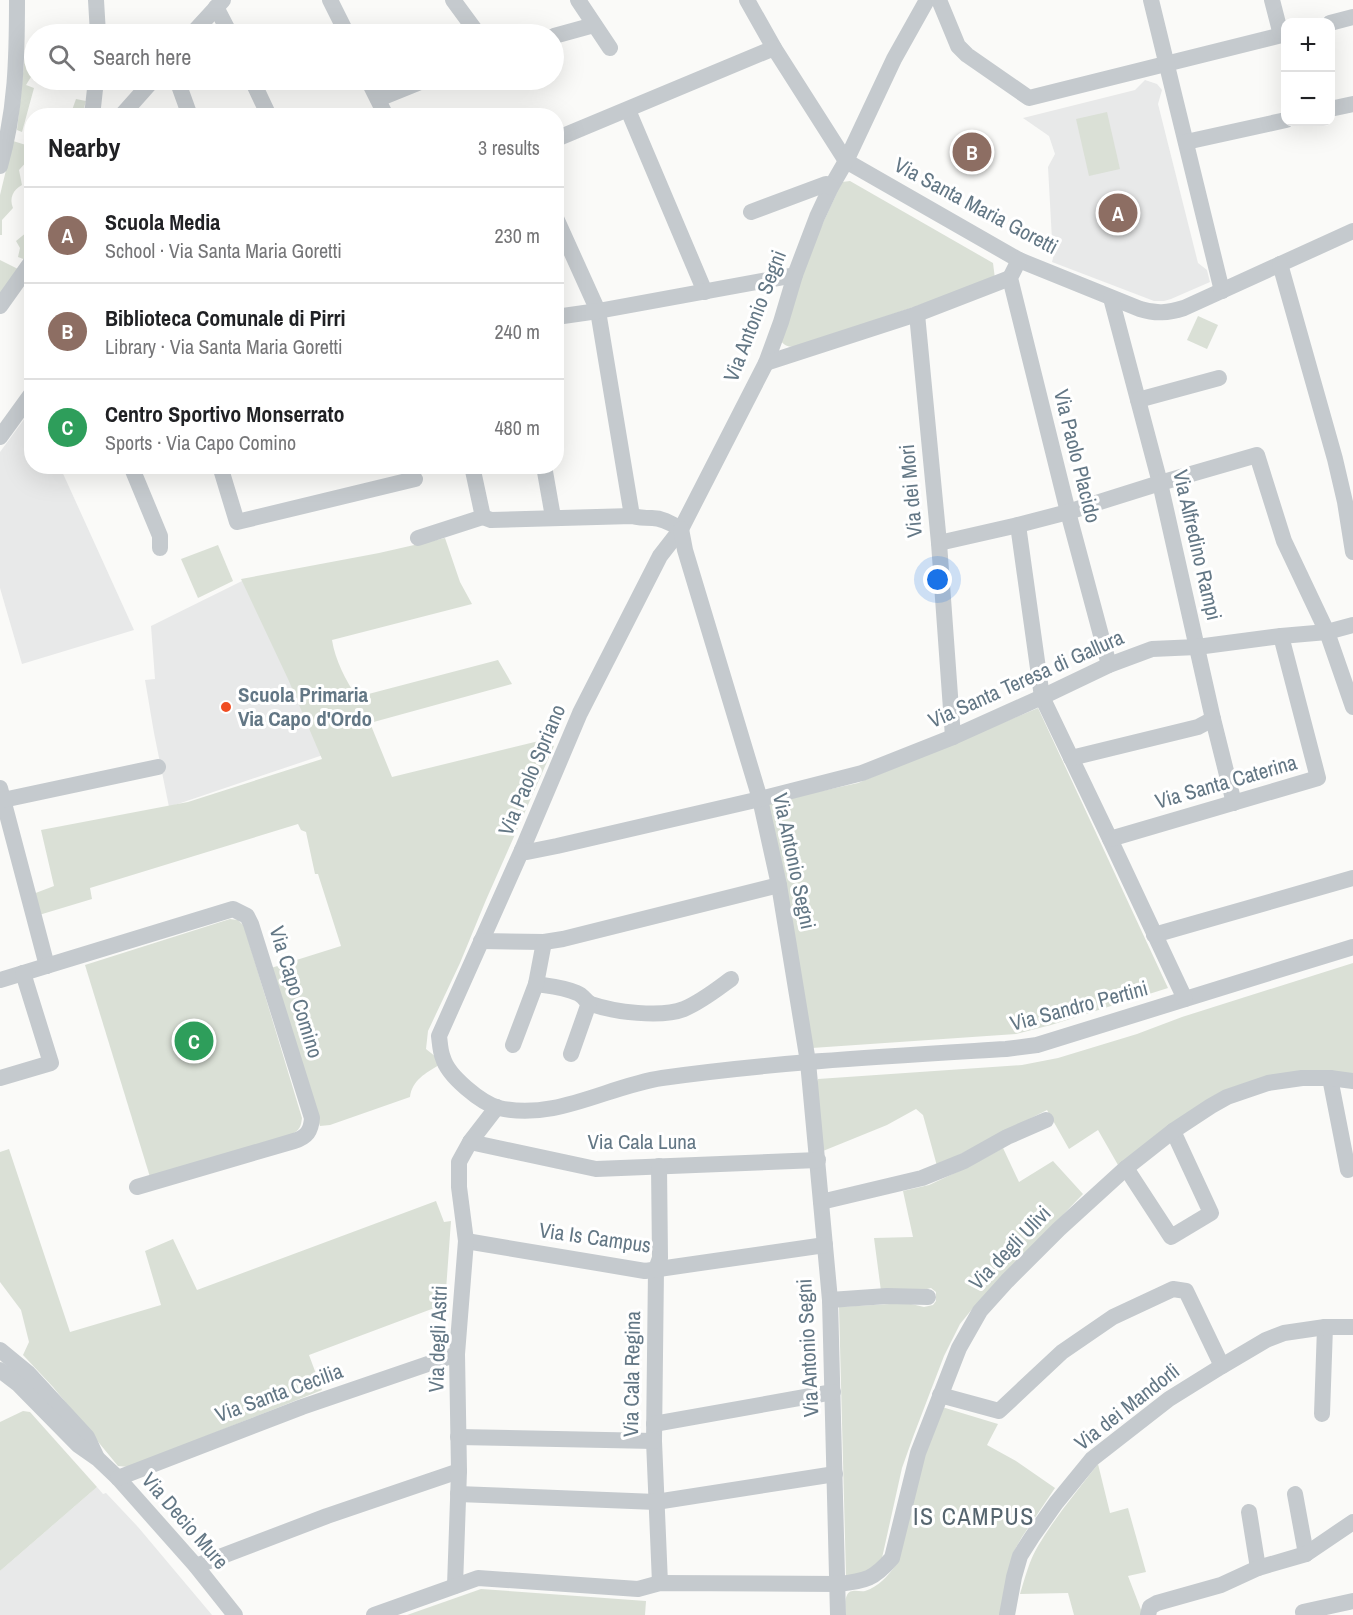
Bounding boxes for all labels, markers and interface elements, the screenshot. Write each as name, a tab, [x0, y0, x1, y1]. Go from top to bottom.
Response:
map controls	[1281, 18, 1335, 126]
button: +	[1281, 18, 1335, 72]
search box	[24, 24, 564, 90]
icon: search	[45, 41, 78, 74]
text: Search here	[93, 42, 191, 72]
button: −	[1281, 72, 1335, 126]
text: Nearby	[48, 130, 120, 165]
pin: B	[952, 130, 992, 174]
text: 3 results	[478, 134, 540, 161]
street label: Via Santa Maria Goretti	[889, 150, 1063, 261]
pin: A	[1098, 190, 1138, 236]
text: Scuola Media	[105, 207, 220, 237]
text: A	[62, 222, 73, 249]
text: 230 m	[494, 222, 540, 249]
text: School · Via Santa Maria Goretti	[105, 237, 342, 264]
street label: Via Antonio Segni	[716, 246, 793, 386]
text: Biblioteca Comunale di Pirri	[105, 303, 346, 333]
text: B	[62, 318, 73, 345]
text: 240 m	[494, 318, 540, 345]
text: Library · Via Santa Maria Goretti	[105, 333, 343, 360]
street label: Via Paolo Placido	[1047, 386, 1108, 526]
text: Centro Sportivo Monserrato	[105, 399, 345, 429]
text: C	[62, 414, 73, 441]
text: 480 m	[494, 414, 540, 441]
text: Sports · Via Capo Comino	[105, 429, 296, 456]
street label: Via dei Mori	[892, 443, 929, 539]
street label: Via Alfredino Rampi	[1166, 467, 1229, 623]
your location	[923, 565, 952, 594]
street label: Via Santa Teresa di Gallura	[924, 622, 1128, 735]
place label: Scuola Primaria Via Capo d'Ordo	[238, 680, 372, 733]
marker: Scuola Primaria Via Capo d'Ordo	[219, 700, 233, 714]
street label: Via Paolo Spriano	[491, 700, 572, 840]
street label: Via Santa Caterina	[1152, 747, 1301, 816]
street label: Via Antonio Segni	[766, 790, 823, 932]
street label: Via Capo Comino	[263, 922, 330, 1061]
street label: Via Sandro Pertini	[1007, 973, 1151, 1038]
pin: C	[174, 1018, 214, 1064]
street label: Via Cala Luna	[588, 1127, 697, 1156]
street label: Via degli Ulivi	[962, 1199, 1057, 1296]
street label: Via Is Campus	[537, 1215, 653, 1260]
street label: Via Antonio Segni	[789, 1278, 826, 1418]
street label: Via degli Astri	[421, 1285, 454, 1393]
street label: Via Cala Regina	[616, 1310, 647, 1437]
street label: Via Santa Cecilia	[211, 1356, 347, 1429]
street label: Via dei Mandorli	[1068, 1356, 1185, 1457]
street label: Via Decio Mure	[135, 1466, 235, 1575]
district label: IS CAMPUS	[913, 1500, 1035, 1532]

